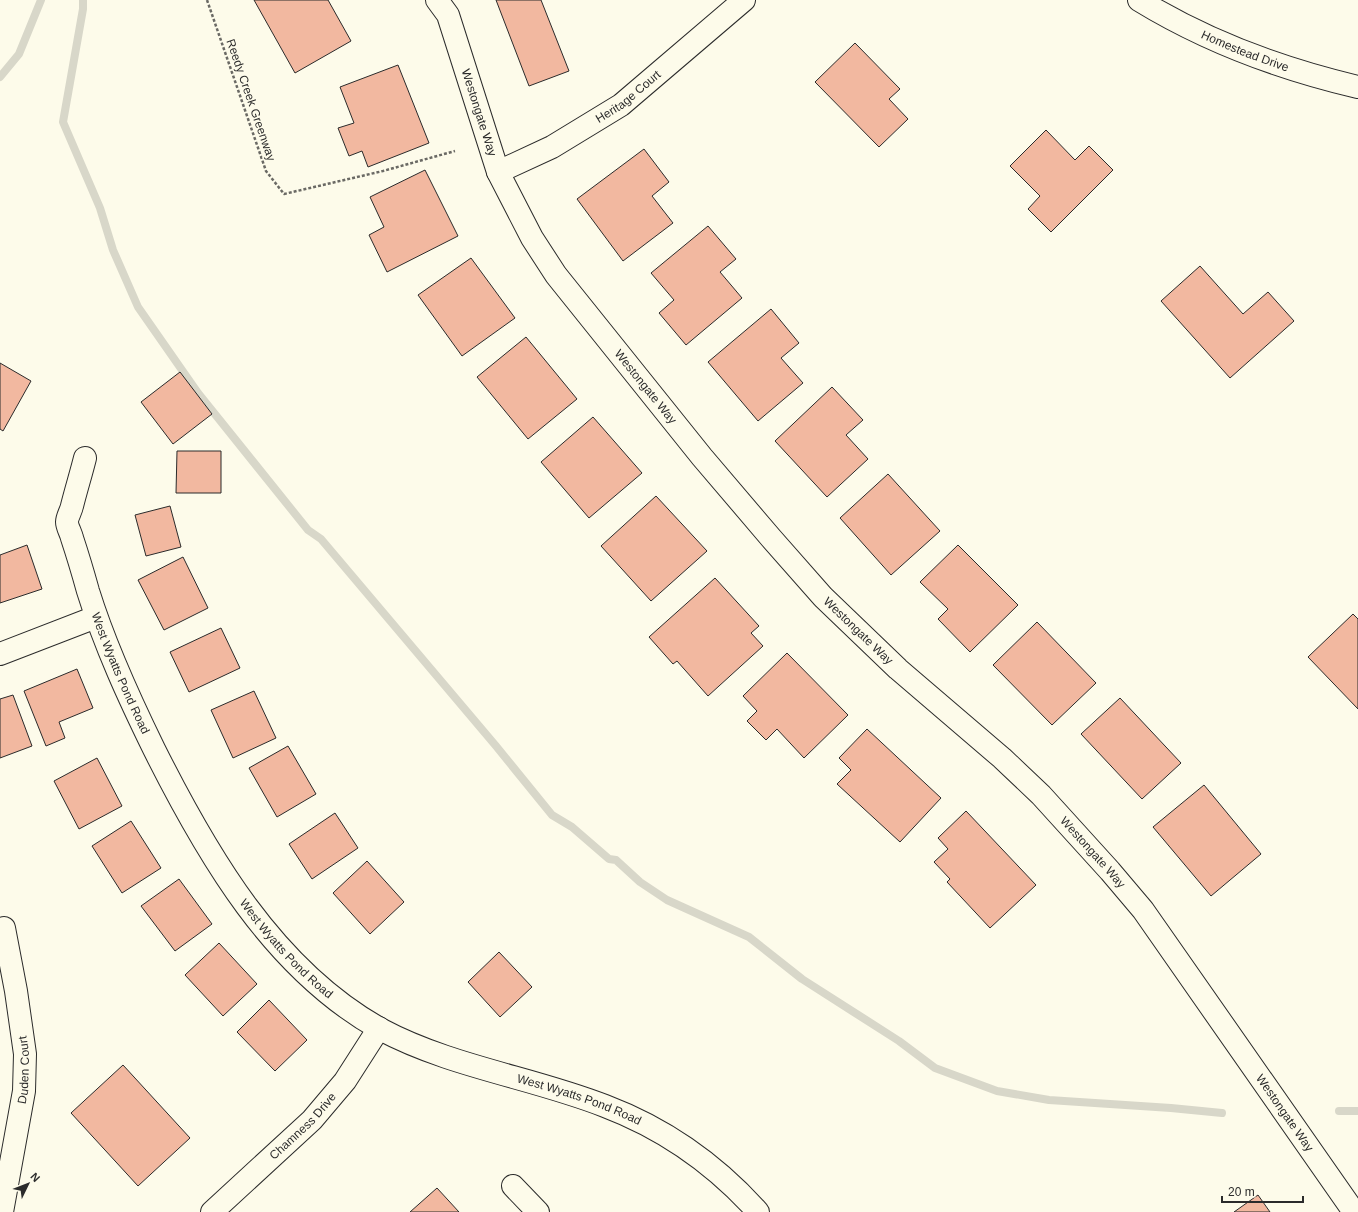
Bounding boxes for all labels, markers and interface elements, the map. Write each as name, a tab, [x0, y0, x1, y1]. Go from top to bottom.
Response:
street label: Homestead Drive	[1199, 27, 1291, 74]
street label: Reedy Creek Greenway	[224, 37, 278, 163]
street label: Westongate Way	[459, 67, 500, 158]
street label: Heritage Court	[593, 67, 664, 126]
street label: Westongate Way	[612, 347, 680, 427]
street label: Westongate Way	[821, 594, 896, 667]
street label: West Wyatts Pond Road	[89, 611, 153, 736]
street label: Westongate Way	[1057, 814, 1128, 891]
street label: West Wyatts Pond Road	[237, 896, 336, 1001]
street label: Duden Court	[15, 1034, 32, 1105]
street label: West Wyatts Pond Road	[516, 1071, 643, 1128]
street label: Westongate Way	[1253, 1072, 1317, 1154]
street label: Chamness Drive	[267, 1090, 339, 1163]
north arrow	[8, 1164, 48, 1204]
text: N	[28, 1170, 42, 1184]
scale bar	[1222, 1178, 1303, 1204]
text: 20 m	[1228, 1185, 1255, 1199]

